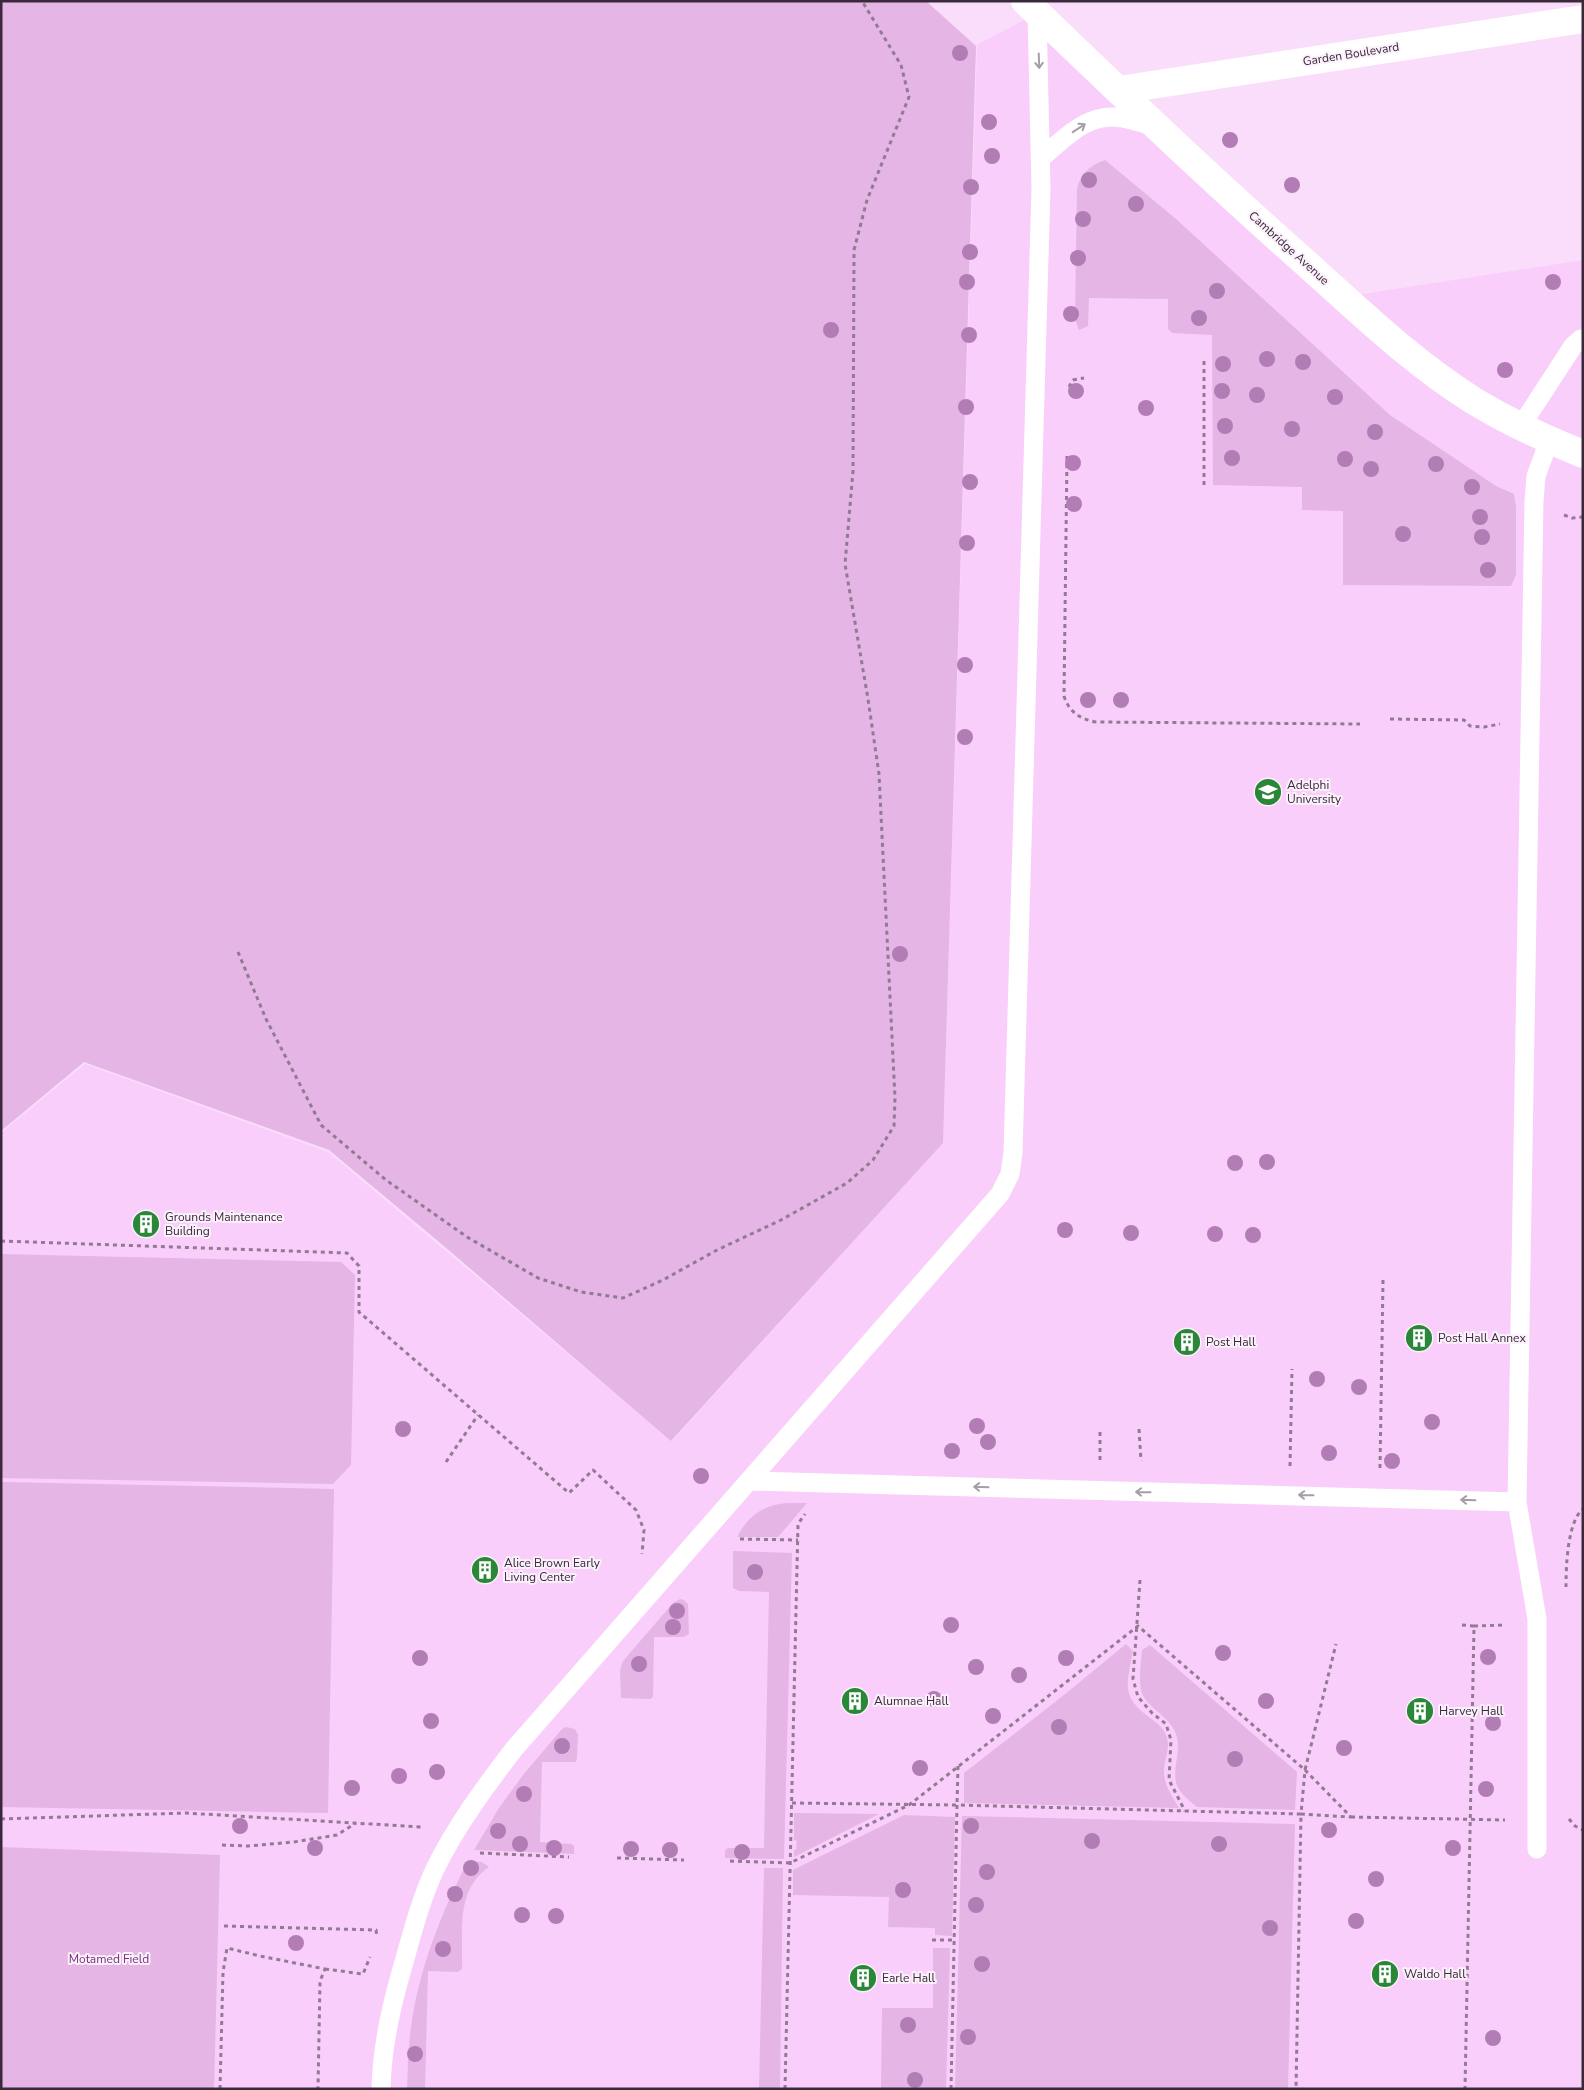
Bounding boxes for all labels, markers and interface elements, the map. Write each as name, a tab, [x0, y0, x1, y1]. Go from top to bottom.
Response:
street label: Garden Boulevard	[1302, 38, 1400, 70]
one-way arrow	[1034, 53, 1043, 69]
one-way arrow	[1072, 122, 1086, 133]
street label: Cambridge Avenue	[1245, 208, 1333, 288]
school or university icon: Adelphi University	[1253, 777, 1283, 807]
place label: Adelphi University	[1287, 777, 1342, 807]
building icon: Grounds Maintenance Building	[131, 1209, 161, 1239]
place label: Grounds Maintenance Building	[165, 1209, 283, 1239]
building icon: Post Hall Annex	[1404, 1323, 1434, 1353]
building icon: Post Hall	[1172, 1327, 1202, 1357]
place label: Post Hall Annex	[1438, 1330, 1526, 1346]
place label: Post Hall	[1206, 1334, 1256, 1350]
one-way arrow	[973, 1482, 990, 1492]
one-way arrow	[1136, 1487, 1152, 1496]
one-way arrow	[1298, 1490, 1314, 1499]
one-way arrow	[1461, 1495, 1477, 1504]
building icon: Alice Brown Early Living Center	[470, 1555, 500, 1585]
place label: Alice Brown Early Living Center	[504, 1555, 601, 1585]
building icon: Alumnae Hall	[840, 1686, 870, 1716]
place label: Alumnae Hall	[874, 1693, 949, 1709]
building icon: Harvey Hall	[1405, 1696, 1435, 1726]
place label: Harvey Hall	[1439, 1703, 1504, 1719]
park label: Motamed Field	[69, 1951, 149, 1967]
building icon: Waldo Hall	[1370, 1959, 1400, 1989]
building icon: Earle Hall	[848, 1963, 878, 1993]
place label: Waldo Hall	[1404, 1966, 1466, 1982]
place label: Earle Hall	[882, 1970, 936, 1986]

